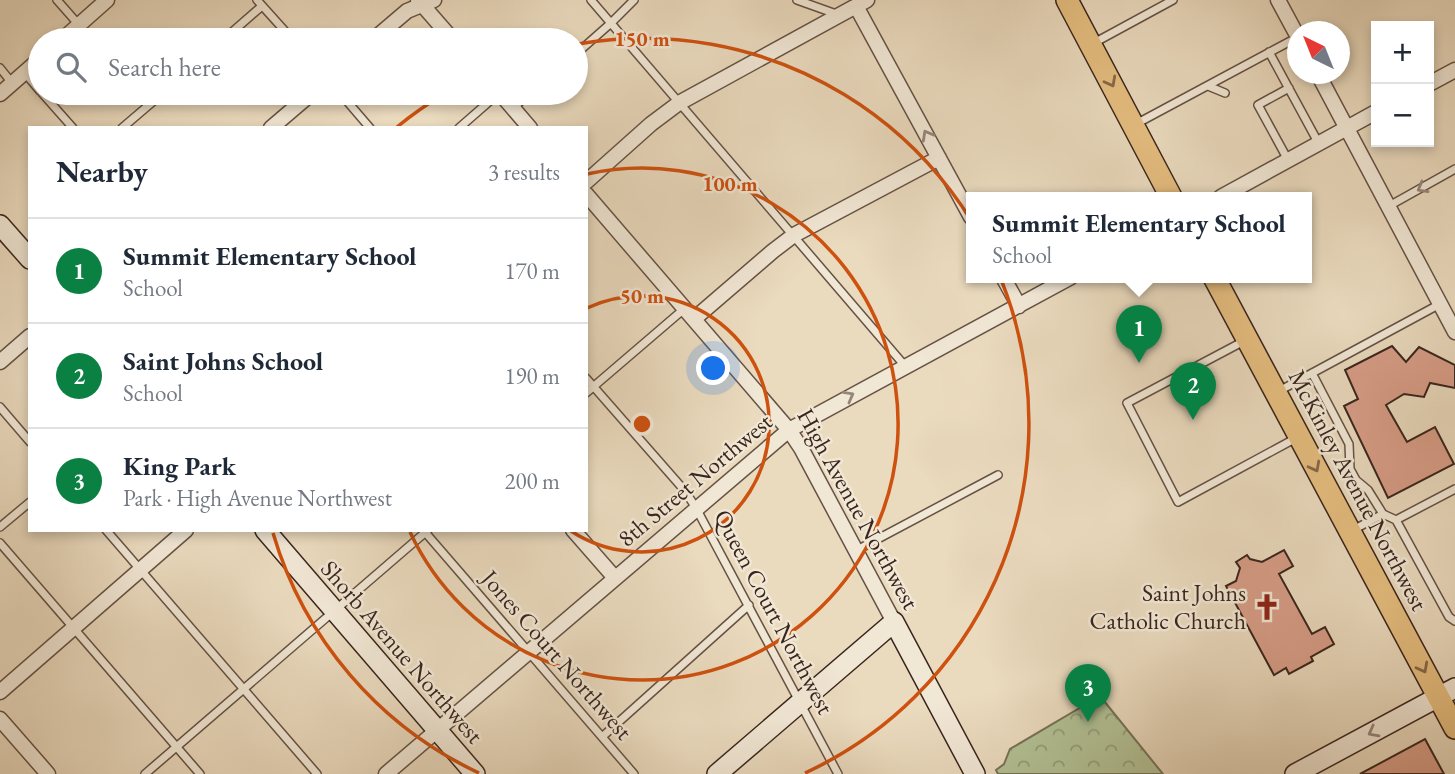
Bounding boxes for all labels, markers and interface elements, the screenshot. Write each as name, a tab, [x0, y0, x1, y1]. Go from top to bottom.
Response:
north arrow	[1287, 21, 1350, 84]
map controls	[1371, 21, 1434, 147]
button: +	[1371, 21, 1434, 84]
text: 150 m	[614, 25, 670, 52]
search box	[28, 28, 588, 105]
icon: search	[52, 48, 90, 86]
text: Search here	[108, 50, 221, 84]
one-way arrow	[1102, 75, 1116, 87]
button: −	[1371, 84, 1434, 147]
one-way arrow	[922, 130, 935, 143]
text: Nearby	[56, 152, 148, 191]
text: 3 results	[488, 157, 560, 187]
text: 100 m	[702, 170, 758, 197]
one-way arrow	[1417, 180, 1429, 193]
popup	[966, 192, 1312, 283]
text: Summit Elementary School	[992, 206, 1286, 240]
text: Summit Elementary School	[123, 239, 417, 273]
text: School	[992, 240, 1052, 270]
text: 1	[73, 256, 85, 286]
text: 170 m	[504, 256, 560, 286]
text: School	[123, 273, 183, 303]
text: 50 m	[620, 282, 664, 309]
pin: 1	[1116, 305, 1162, 363]
text: Saint Johns School	[123, 344, 323, 378]
your location	[696, 351, 730, 385]
text: 2	[73, 361, 85, 391]
text: 190 m	[504, 361, 560, 391]
pin: 2	[1170, 362, 1216, 420]
street label: McKinley Avenue Northwest	[1282, 364, 1435, 616]
text: School	[123, 378, 183, 408]
one-way arrow	[842, 391, 854, 404]
street label: High Avenue Northwest	[790, 403, 927, 615]
street label: 8th Street Northwest	[611, 406, 779, 553]
centre of rings	[630, 412, 654, 436]
text: King Park	[123, 449, 236, 483]
one-way arrow	[1307, 460, 1320, 472]
text: 3	[73, 466, 85, 496]
text: 200 m	[504, 466, 560, 496]
text: Park · High Avenue Northwest	[123, 483, 392, 513]
street label: Queen Court Northwest	[707, 504, 842, 720]
street label: Shorb Avenue Northwest	[314, 554, 491, 750]
street label: Jones Court Northwest	[474, 562, 640, 746]
place label: Saint Johns Catholic Church	[1090, 577, 1246, 636]
church icon: Saint Johns Catholic Church	[1252, 592, 1282, 622]
one-way arrow	[1414, 660, 1428, 673]
pin: 3	[1065, 664, 1111, 722]
one-way arrow	[1368, 724, 1380, 737]

